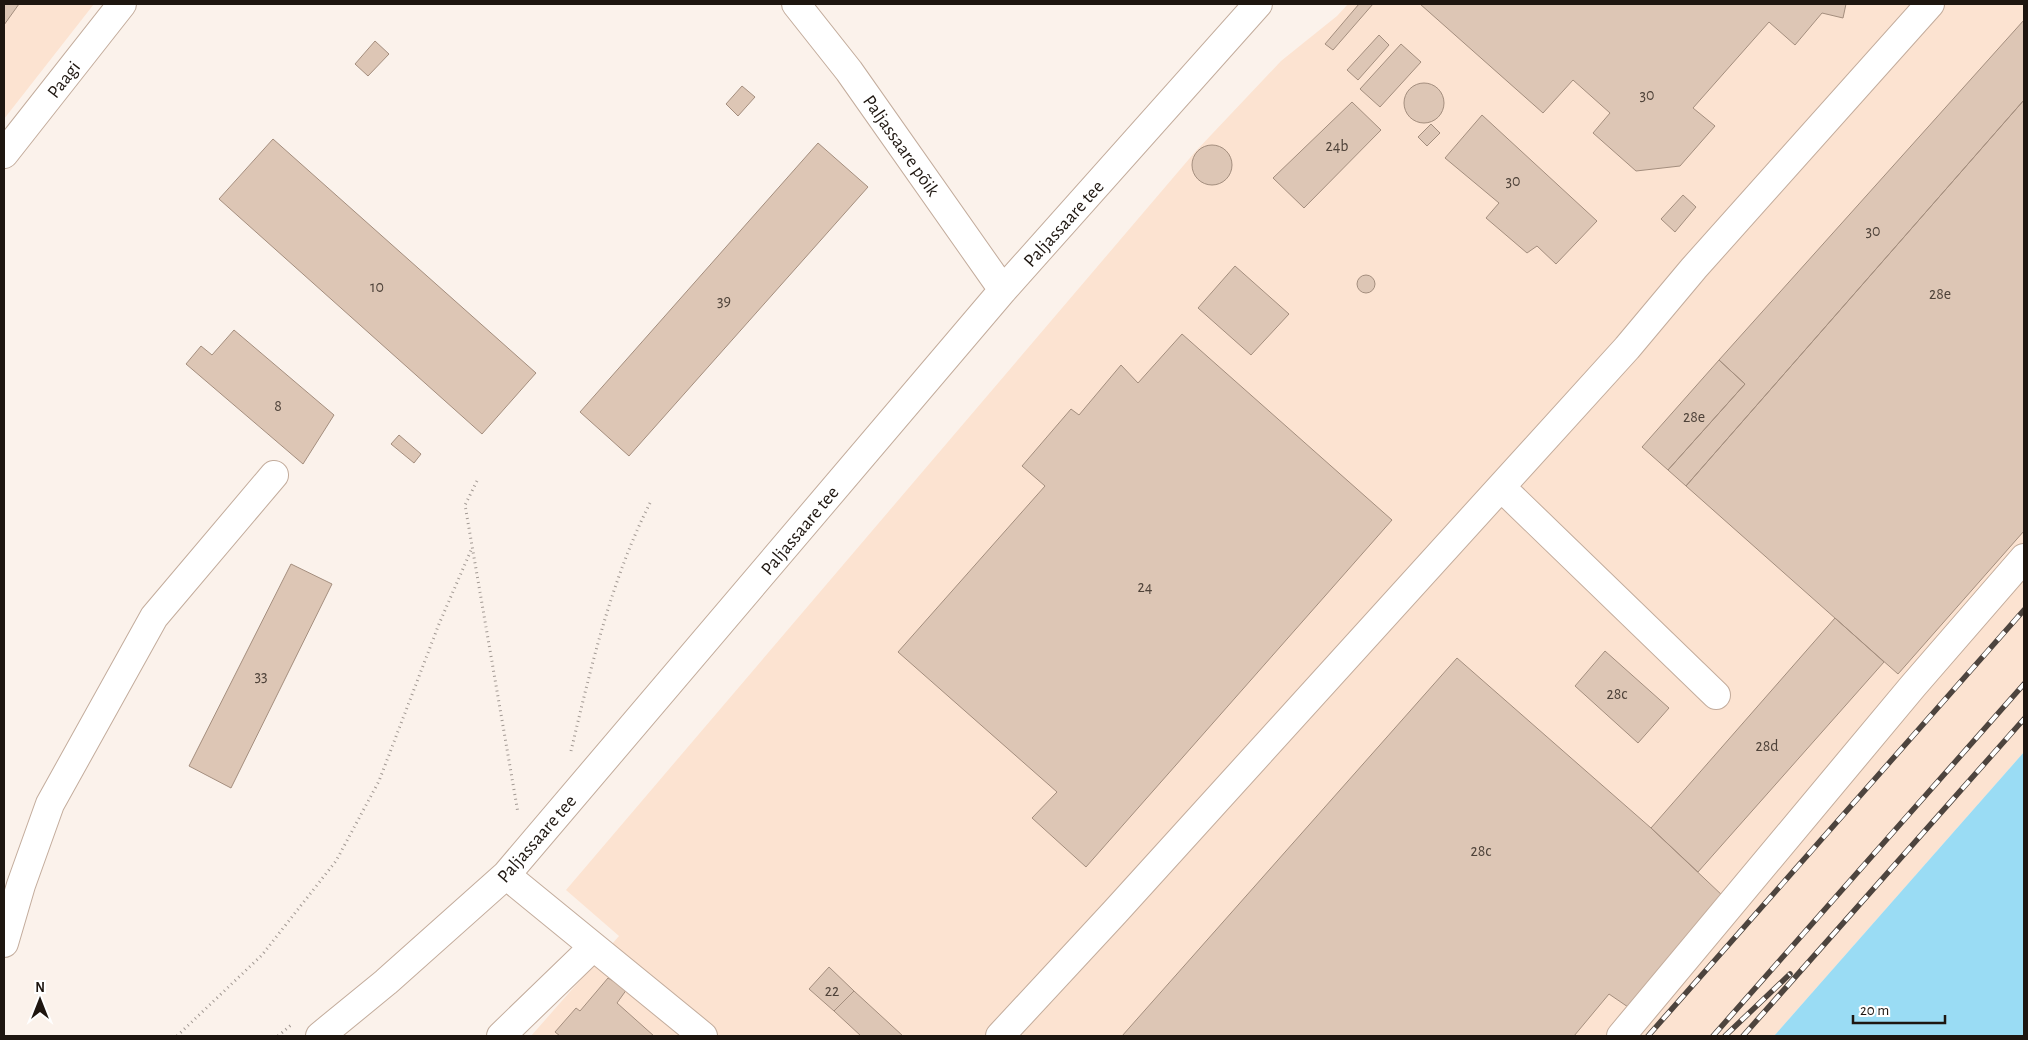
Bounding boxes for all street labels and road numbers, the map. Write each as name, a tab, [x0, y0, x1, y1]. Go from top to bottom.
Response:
street label: Paagi	[44, 58, 84, 102]
street label: Paljassaare põik	[859, 92, 943, 200]
street label: Paljassaare tee	[1020, 177, 1108, 271]
street label: Paljassaare tee	[758, 483, 843, 579]
street label: Paljassaare tee	[494, 791, 580, 887]

